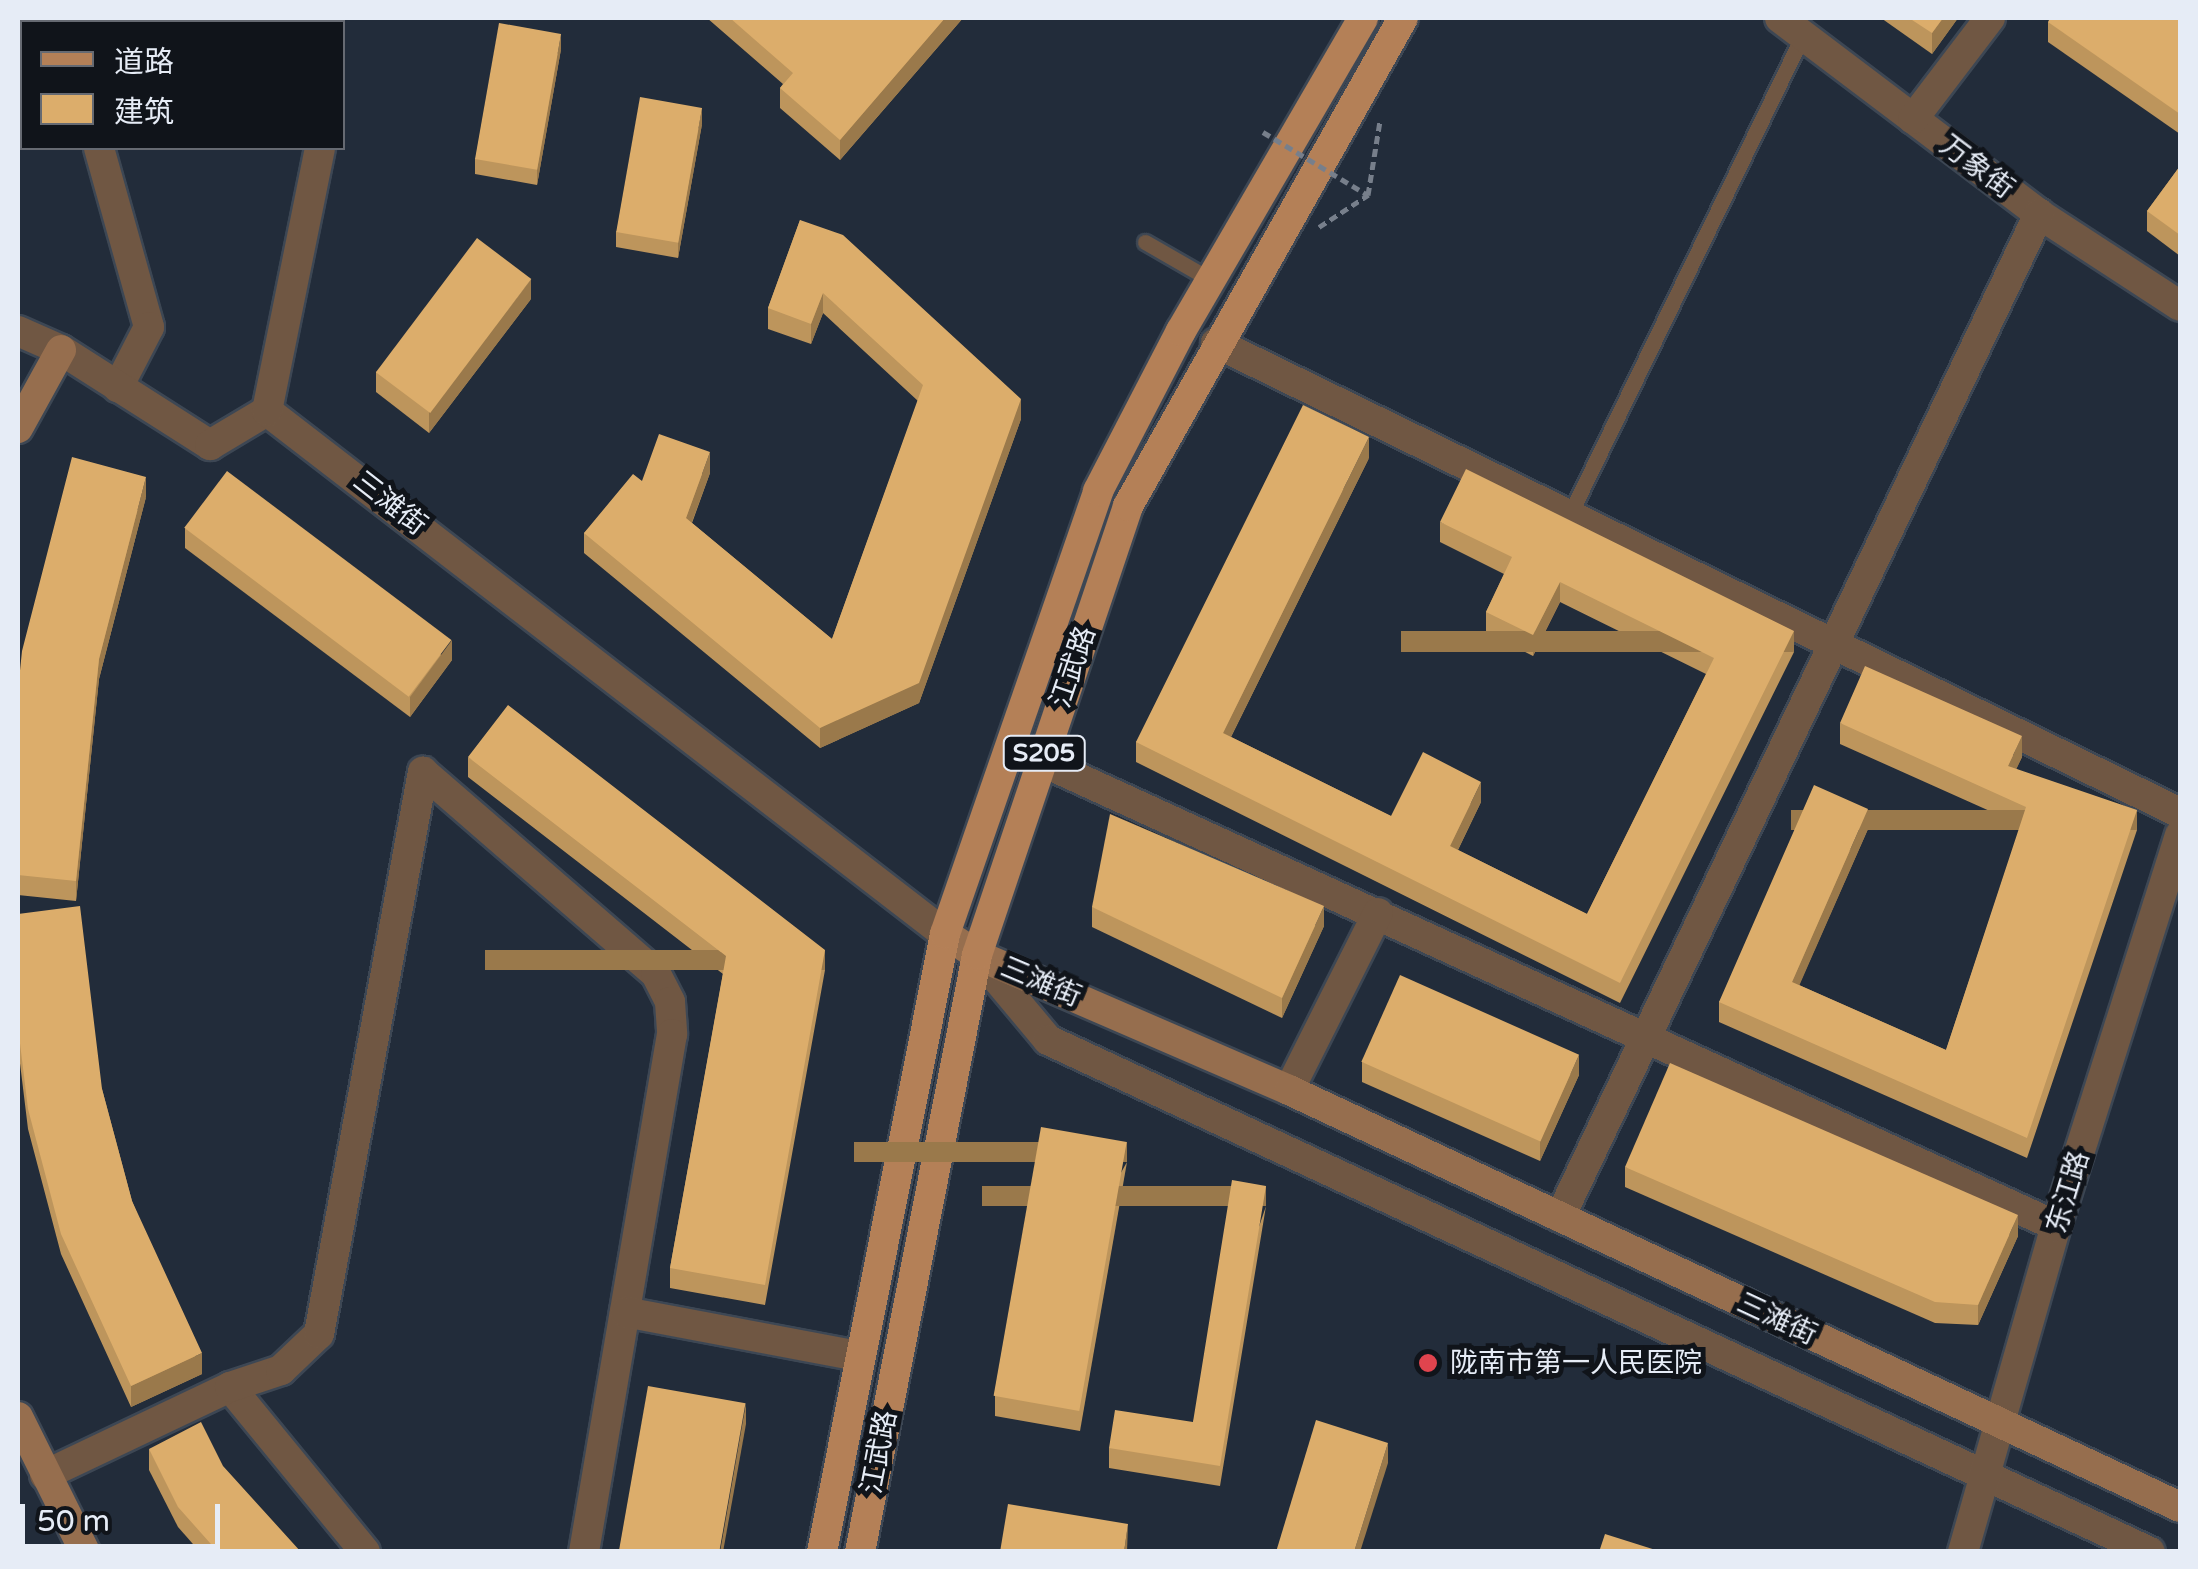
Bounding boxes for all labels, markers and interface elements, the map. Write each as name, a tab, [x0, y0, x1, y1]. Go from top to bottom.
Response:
legend	[20, 20, 345, 150]
text: 道路	[114, 44, 174, 81]
text: 建筑	[114, 94, 174, 131]
street label: 万象街	[1933, 128, 2021, 206]
street label: 三滩街	[347, 464, 433, 542]
street label: 江武路	[1043, 622, 1103, 712]
road number: S205	[1002, 733, 1086, 773]
street label: 三滩街	[996, 950, 1086, 1014]
street label: 东江路	[2040, 1147, 2096, 1237]
street label: 三滩街	[1732, 1286, 1822, 1352]
place label: 陇南市第一人民医院	[1450, 1346, 1702, 1380]
marker: 陇南市第一人民医院	[1415, 1350, 1441, 1376]
street label: 江武路	[854, 1408, 904, 1496]
scale bar	[25, 1484, 225, 1546]
text: 50 m	[37, 1503, 110, 1540]

